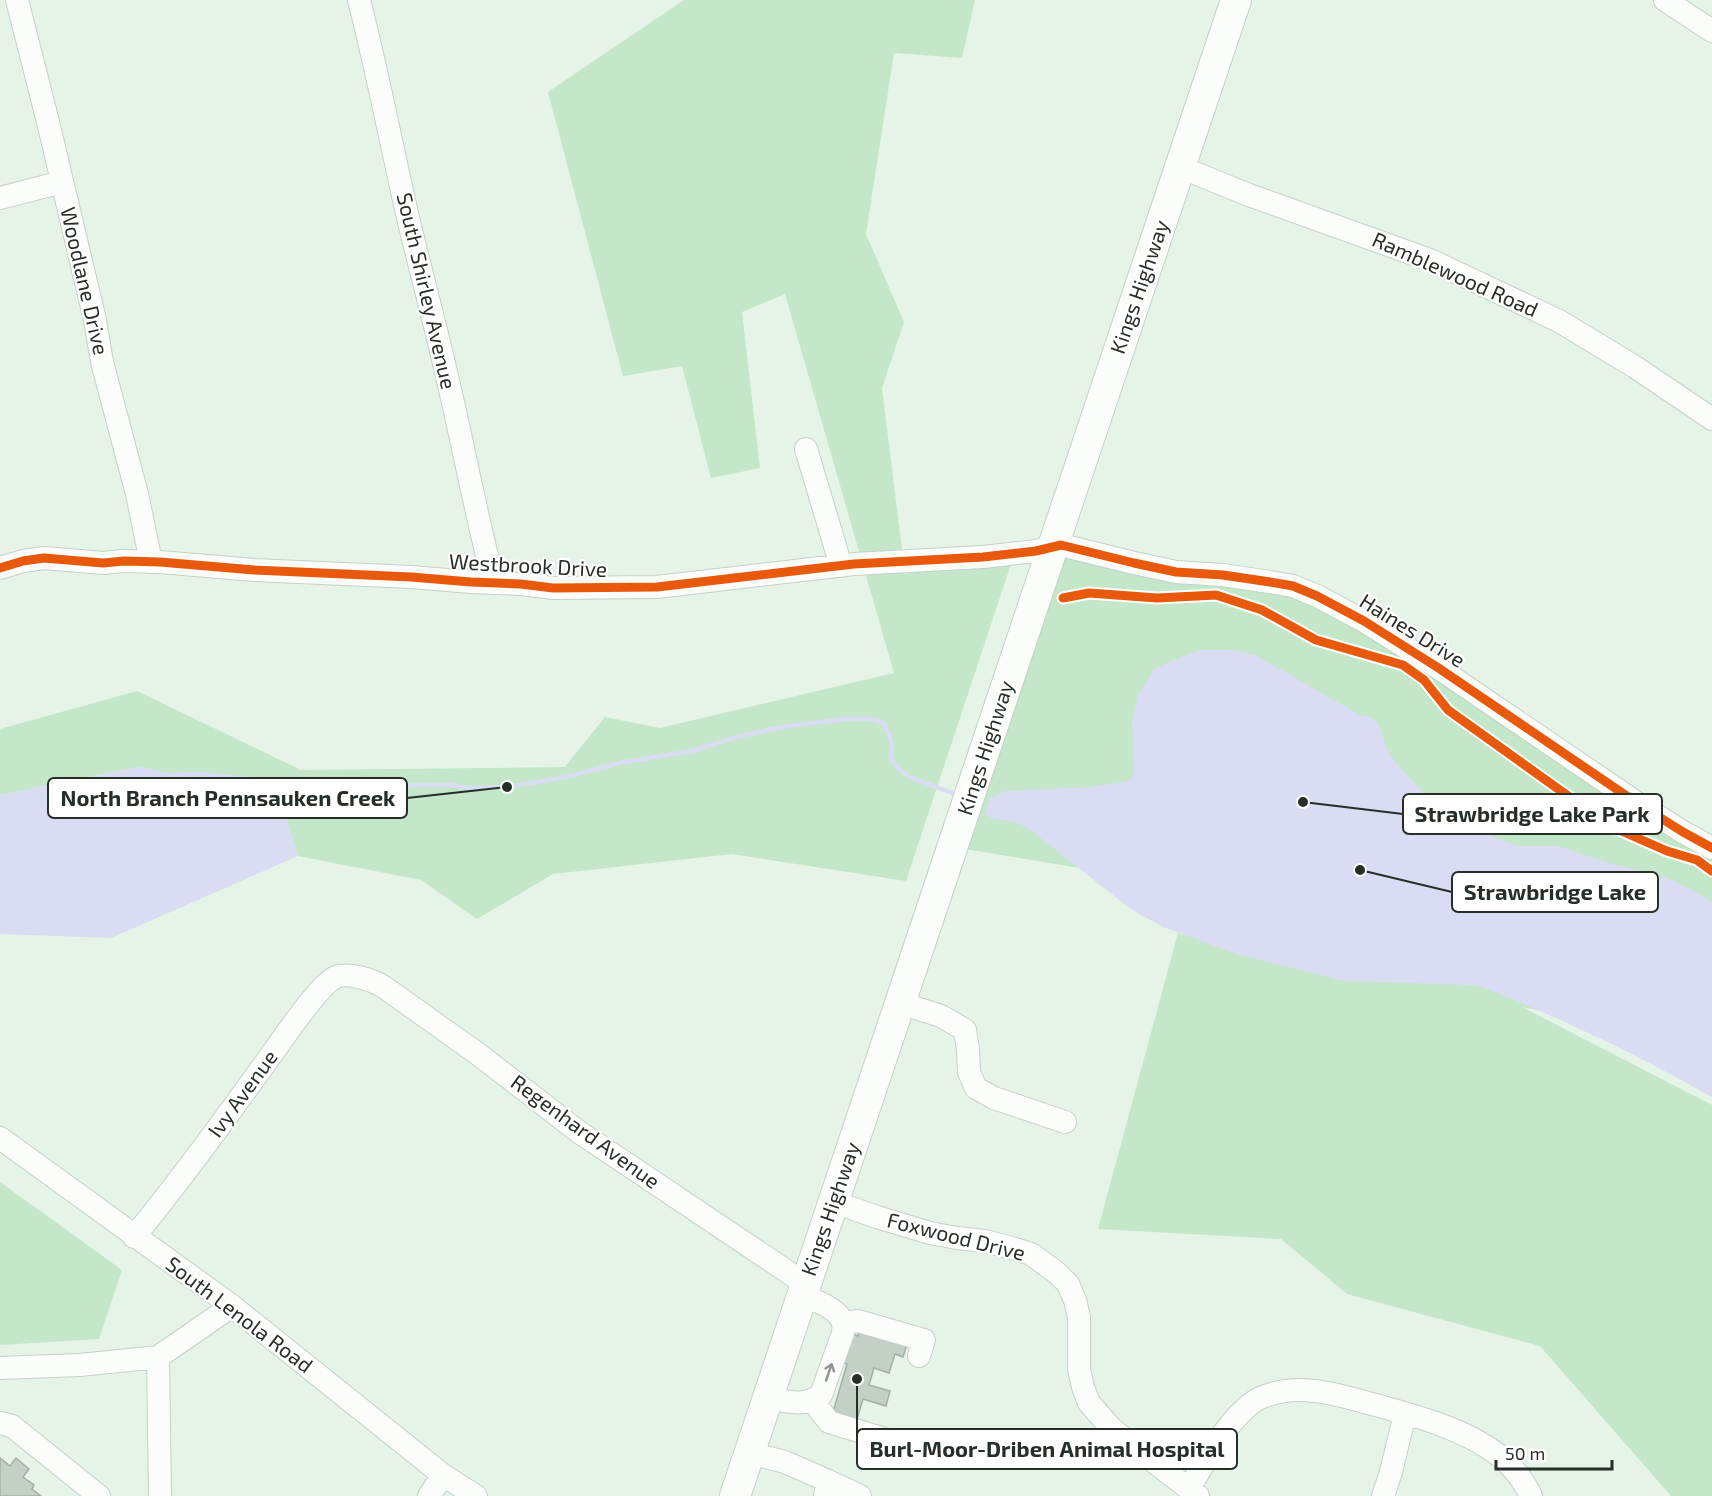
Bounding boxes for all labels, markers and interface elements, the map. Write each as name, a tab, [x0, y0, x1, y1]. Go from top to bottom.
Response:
street label: South Shirley Avenue	[393, 190, 462, 391]
street label: Woodlane Drive	[56, 204, 115, 357]
street label: Kings Highway	[1104, 216, 1173, 357]
street label: Ramblewood Road	[1369, 226, 1542, 321]
street label: Westbrook Drive	[448, 548, 608, 581]
street label: Haines Drive	[1356, 587, 1470, 672]
street label: Kings Highway	[951, 677, 1018, 818]
callout: North Branch Pennsauken Creek	[48, 778, 407, 818]
text: North Branch Pennsauken Creek	[61, 784, 396, 810]
callout: Strawbridge Lake Park	[1403, 794, 1662, 834]
text: Strawbridge Lake Park	[1414, 800, 1650, 826]
callout: Strawbridge Lake	[1452, 872, 1658, 912]
text: Strawbridge Lake	[1464, 878, 1646, 904]
street label: Ivy Avenue	[202, 1045, 282, 1142]
street label: Regenhard Avenue	[507, 1068, 665, 1193]
street label: Kings Highway	[795, 1138, 864, 1279]
street label: Foxwood Drive	[885, 1206, 1028, 1265]
street label: South Lenola Road	[161, 1250, 318, 1377]
one-way arrow	[824, 1363, 835, 1382]
callout: Burl-Moor-Driben Animal Hospital	[857, 1429, 1237, 1469]
scale bar	[1496, 1433, 1612, 1471]
text: Burl-Moor-Driben Animal Hospital	[870, 1435, 1225, 1461]
text: 50 m	[1505, 1442, 1545, 1464]

